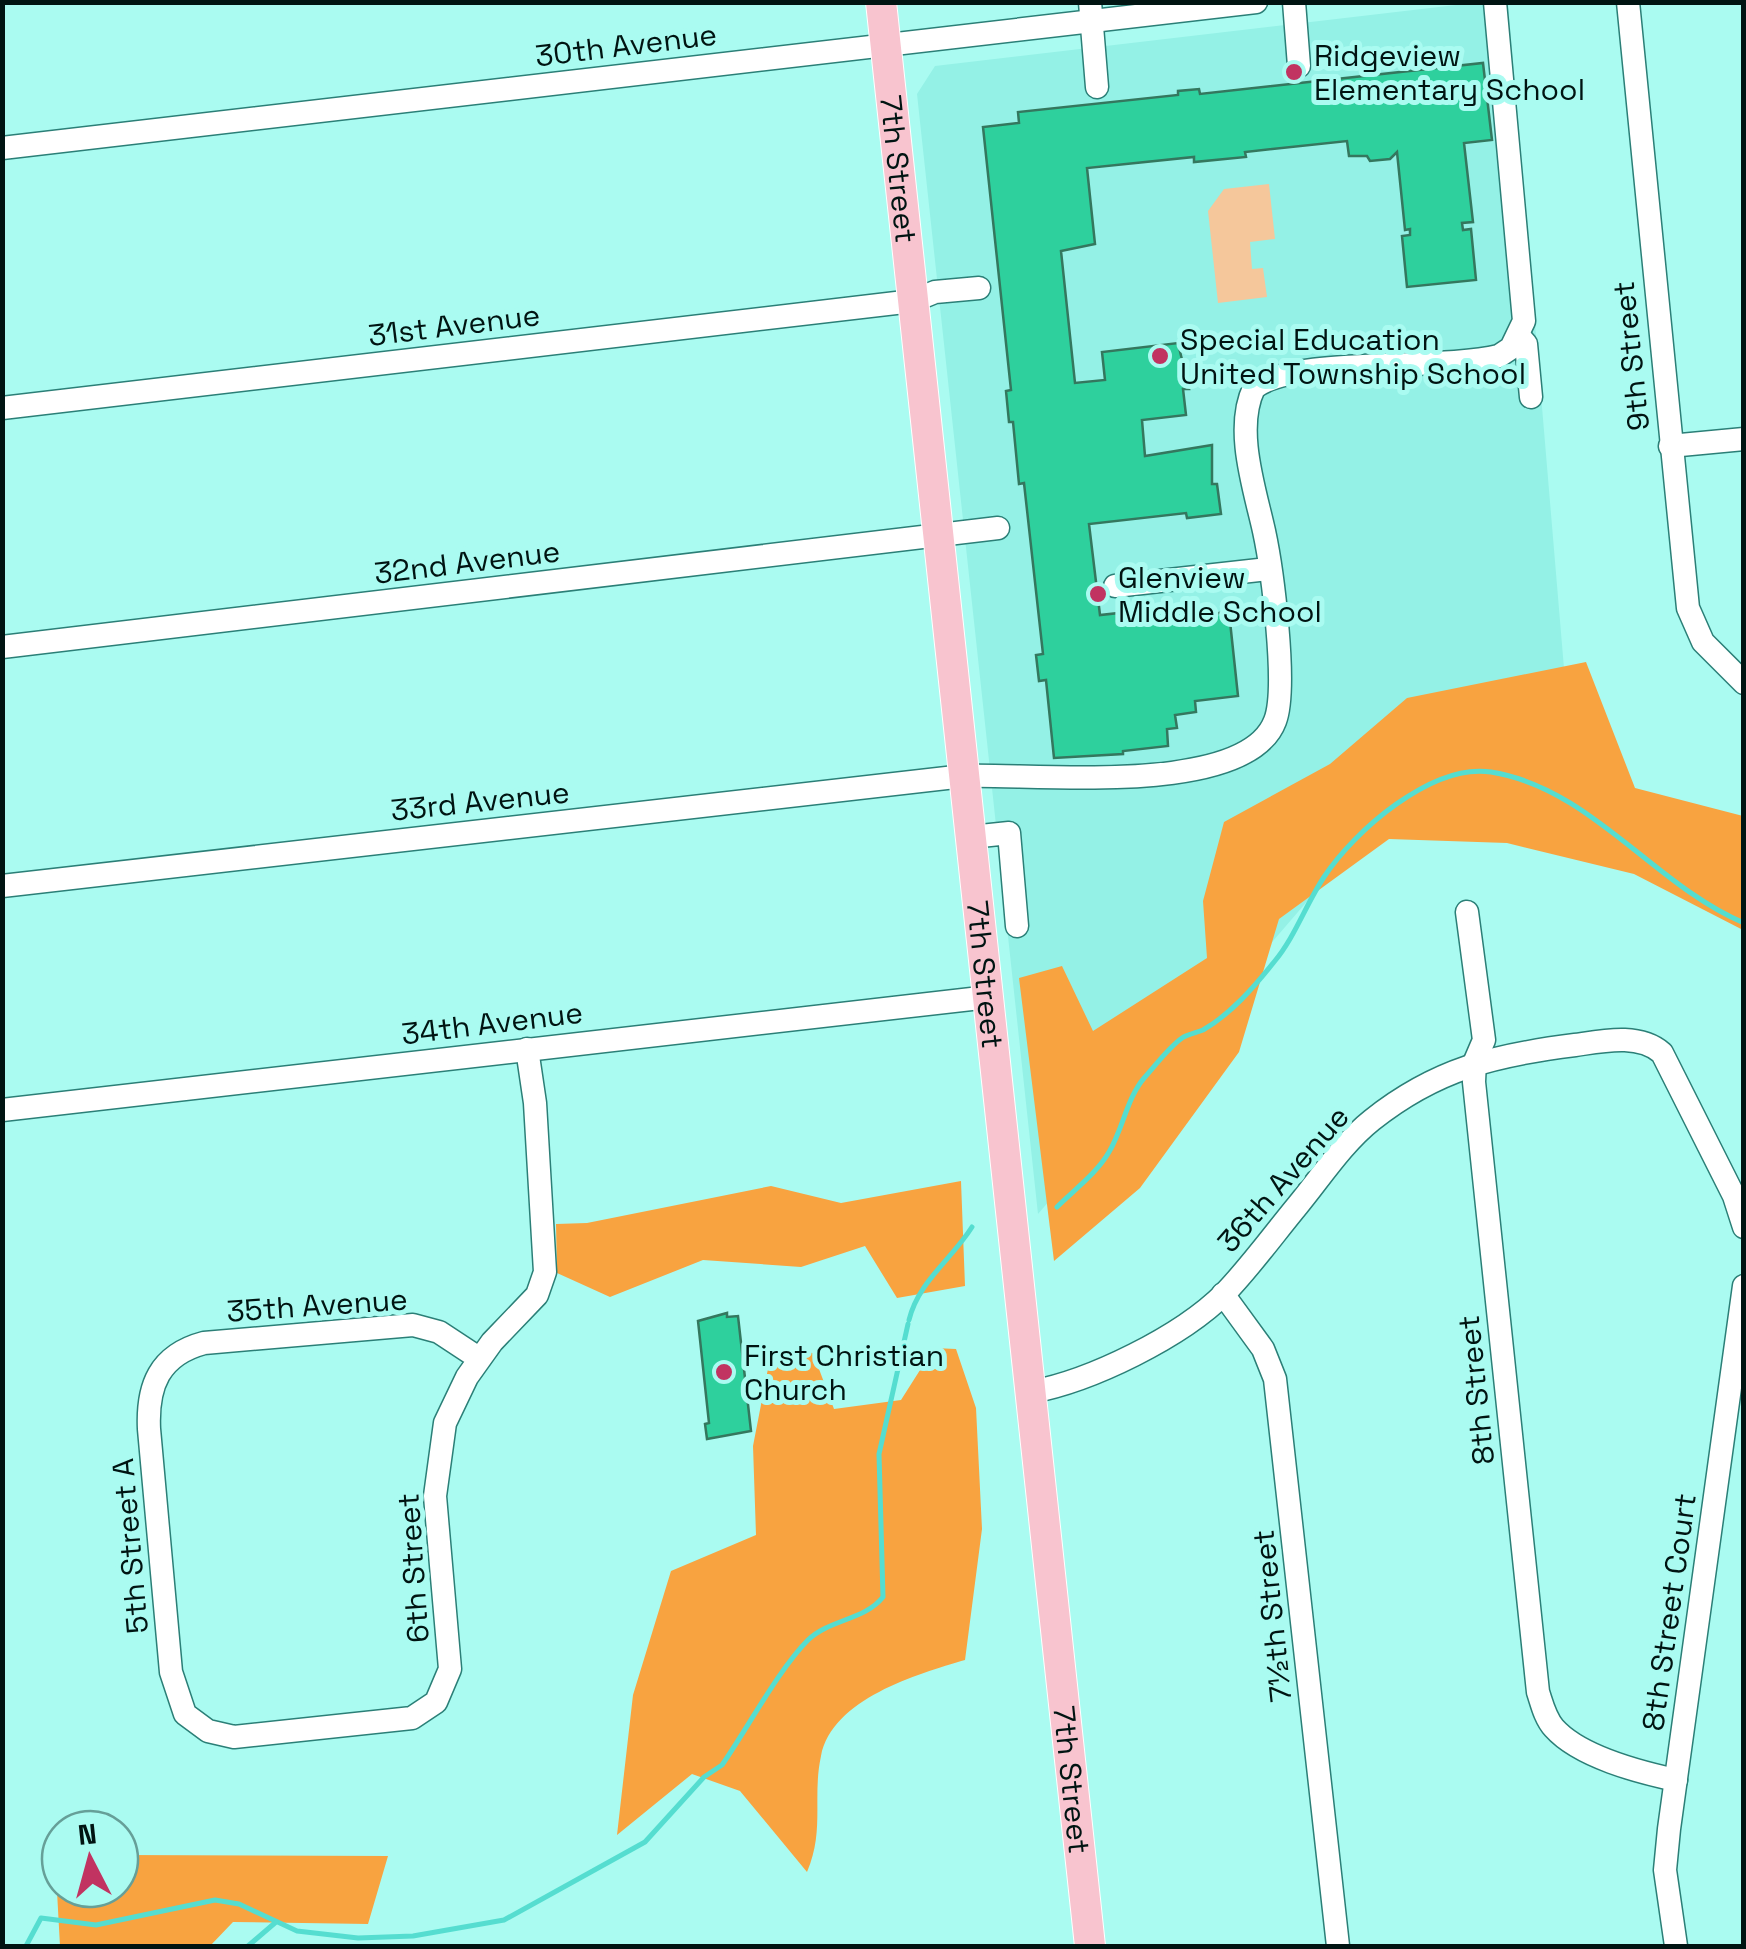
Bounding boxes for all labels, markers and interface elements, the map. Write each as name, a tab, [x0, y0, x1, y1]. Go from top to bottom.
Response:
street label: 30th Avenue	[533, 15, 719, 75]
place label: Ridgeview Elementary School	[1314, 36, 1585, 109]
marker: Ridgeview Elementary School	[1283, 61, 1305, 83]
street label: 7th Street	[872, 93, 926, 245]
street label: 9th Street	[1604, 279, 1658, 433]
street label: 31st Avenue	[366, 295, 542, 355]
place label: Special Education United Township School	[1180, 320, 1526, 393]
marker: Special Education United Township School	[1149, 345, 1171, 367]
street label: 32nd Avenue	[372, 531, 562, 593]
place label: Glenview Middle School	[1118, 558, 1322, 631]
marker: Glenview Middle School	[1087, 583, 1109, 605]
street label: 33rd Avenue	[389, 772, 571, 830]
street label: 7th Street	[958, 898, 1013, 1050]
street label: 34th Avenue	[399, 993, 585, 1053]
street label: 36th Avenue	[1209, 1098, 1357, 1260]
street label: 35th Avenue	[225, 1279, 409, 1331]
street label: 8th Street	[1449, 1313, 1503, 1467]
place label: First Christian Church	[744, 1336, 944, 1409]
marker: First Christian Church	[713, 1361, 735, 1383]
street label: 5th Street A	[103, 1457, 157, 1635]
street label: 8th Street Court	[1633, 1491, 1705, 1733]
street label: 6th Street	[388, 1492, 438, 1644]
street label: 7½th Street	[1244, 1528, 1300, 1704]
street label: 7th Street	[1045, 1704, 1099, 1856]
north arrow	[40, 1809, 140, 1909]
text: N	[76, 1815, 99, 1853]

